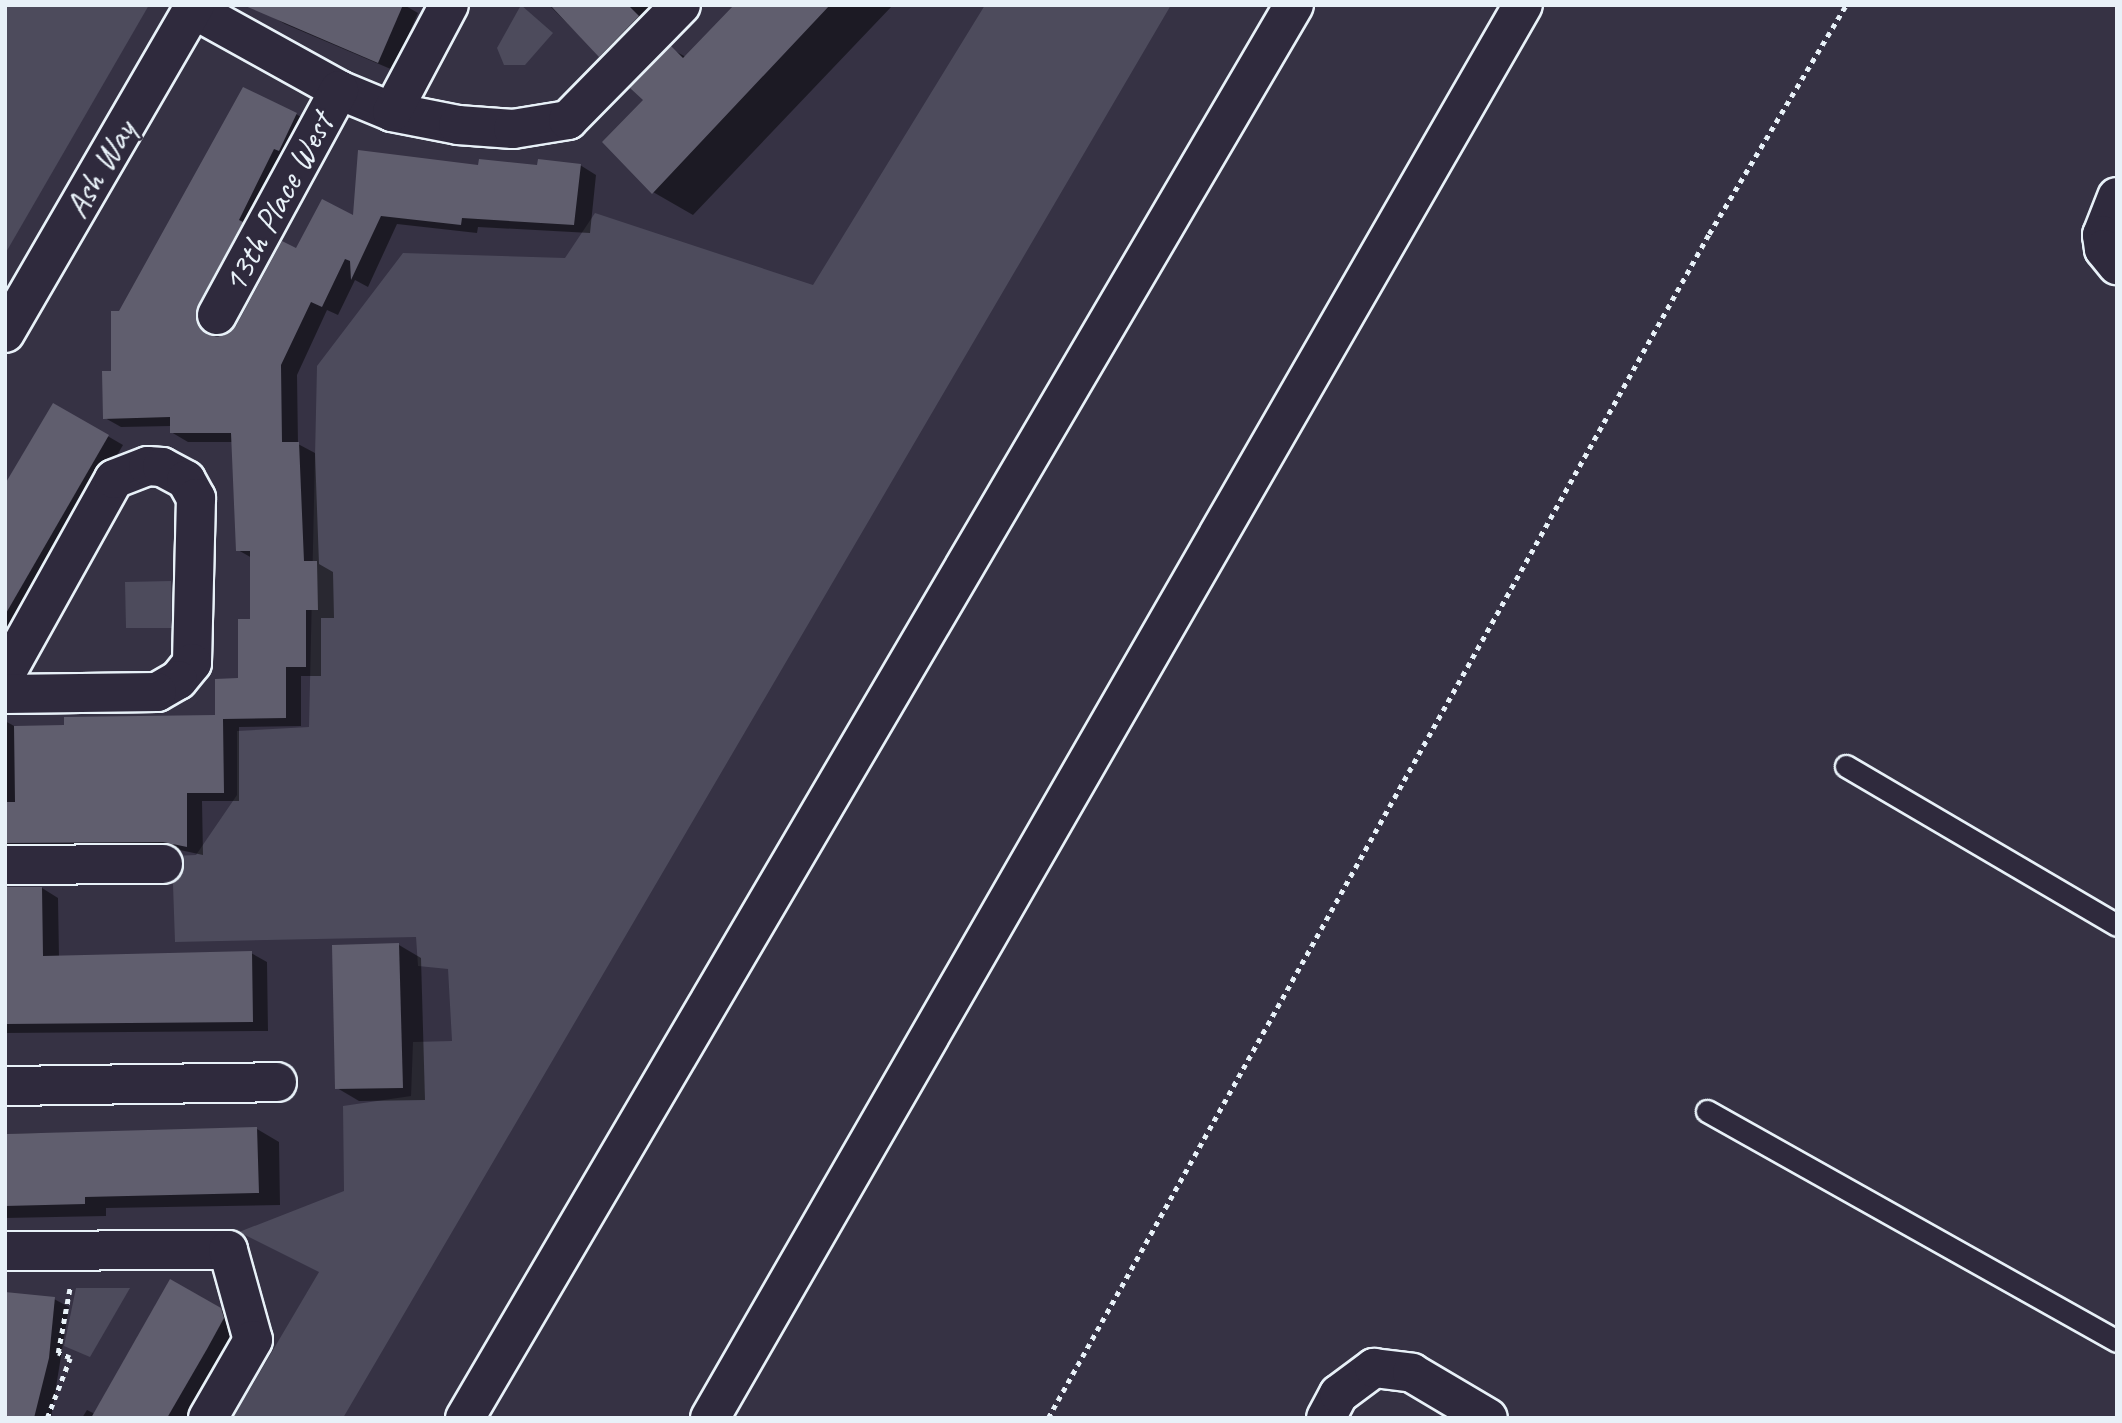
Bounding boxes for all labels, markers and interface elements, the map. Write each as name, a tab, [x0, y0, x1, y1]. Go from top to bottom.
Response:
street label: 13th Place West	[213, 106, 343, 300]
street label: Ash Way	[56, 113, 144, 225]

